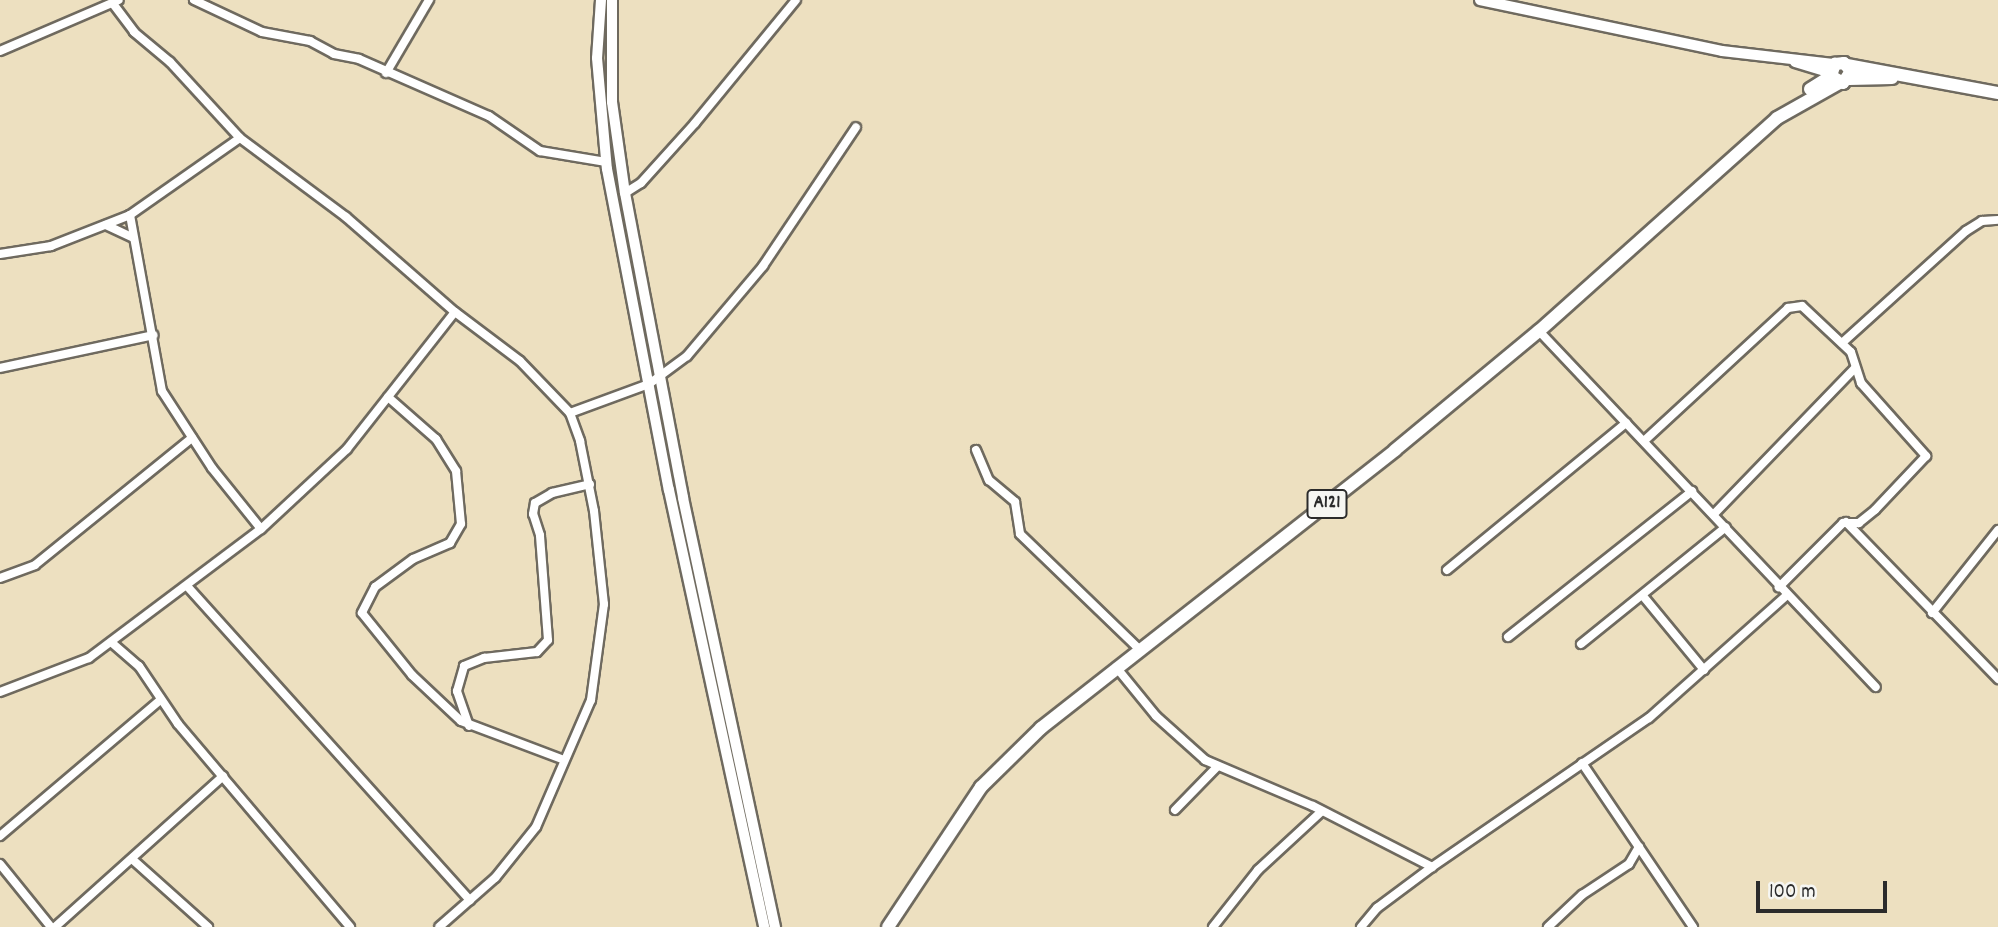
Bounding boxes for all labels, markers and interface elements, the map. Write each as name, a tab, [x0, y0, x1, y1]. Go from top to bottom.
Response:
road number: A121	[1306, 489, 1348, 520]
scale bar	[1760, 867, 1891, 911]
text: 100 m	[1769, 878, 1816, 908]

